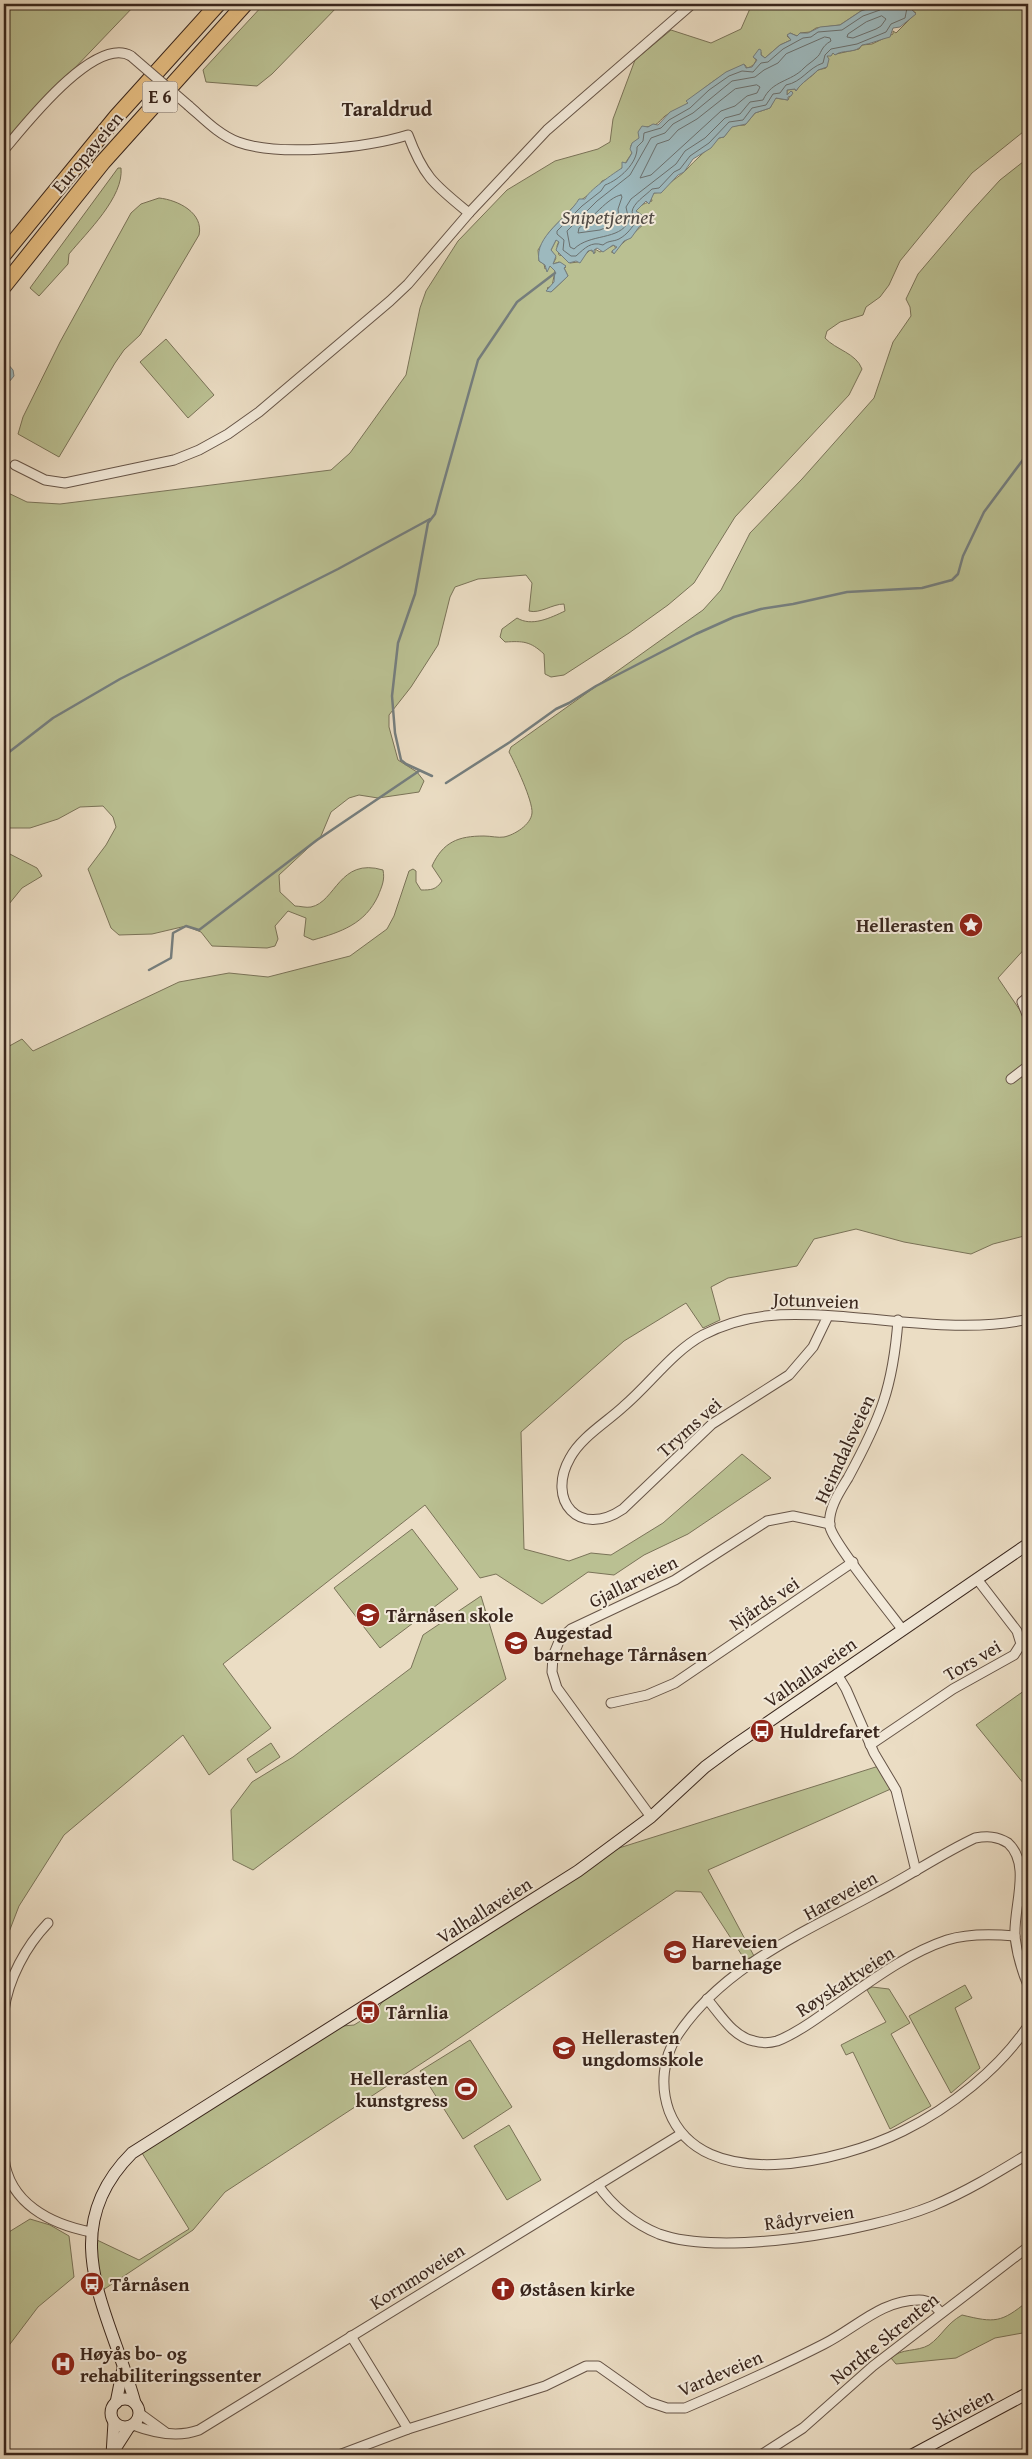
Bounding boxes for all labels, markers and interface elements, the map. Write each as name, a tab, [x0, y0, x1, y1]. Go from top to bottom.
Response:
road number: E 6	[142, 81, 178, 112]
district label: Taraldrud	[342, 94, 433, 123]
street label: Europaveien	[44, 105, 130, 199]
water label: Snipetjernet	[561, 202, 655, 231]
place label: Hellerasten	[856, 911, 955, 939]
place icon: Hellerasten	[958, 912, 984, 938]
street label: Jotunveien	[770, 1284, 860, 1316]
street label: Tryms vei	[650, 1390, 728, 1464]
street label: Heimdalsveien	[807, 1390, 882, 1508]
street label: Gjallarveien	[584, 1547, 682, 1615]
street label: Njårds vei	[723, 1569, 805, 1637]
place label: Tårnåsen skole	[386, 1601, 513, 1629]
school or university icon: Tårnåsen skole	[355, 1602, 381, 1628]
place label: Augestad barnehage Tårnåsen	[534, 1618, 708, 1668]
school or university icon: Augestad barnehage Tårnåsen	[503, 1630, 529, 1656]
street label: Valhallaveien	[758, 1630, 862, 1714]
street label: Tors vei	[938, 1632, 1006, 1688]
place label: Huldrefaret	[780, 1717, 881, 1745]
bus stop icon: Huldrefaret	[749, 1718, 775, 1744]
street label: Hareveien	[798, 1863, 882, 1927]
street label: Valhallaveien	[431, 1869, 537, 1950]
place label: Hareveien barnehage	[692, 1927, 782, 1977]
street label: Røyskattveien	[790, 1938, 900, 2023]
school or university icon: Hareveien barnehage	[662, 1939, 688, 1965]
place label: Tårnlia	[386, 1998, 449, 2026]
bus stop icon: Tårnlia	[355, 1999, 381, 2025]
place label: Hellerasten ungdomsskole	[582, 2023, 704, 2073]
school or university icon: Hellerasten ungdomsskole	[551, 2035, 577, 2061]
place label: Hellerasten kunstgress	[350, 2064, 449, 2114]
sports icon: Hellerasten kunstgress	[453, 2076, 479, 2102]
street label: Rådyrveien	[762, 2197, 856, 2237]
street label: Kornmoveien	[364, 2236, 470, 2316]
place label: Tårnåsen	[110, 2270, 190, 2298]
bus stop icon: Tårnåsen	[79, 2271, 105, 2297]
place label: Øståsen kirke	[520, 2275, 635, 2303]
church icon: Øståsen kirke	[490, 2276, 516, 2302]
street label: Nordre Skrenten	[824, 2285, 945, 2391]
place label: Høyås bo- og rehabiliteringssenter	[80, 2339, 262, 2389]
street label: Vardeveien	[673, 2342, 767, 2403]
hospital icon: Høyås bo- og rehabiliteringssenter	[50, 2351, 76, 2377]
street label: Skiveien	[926, 2381, 998, 2437]

